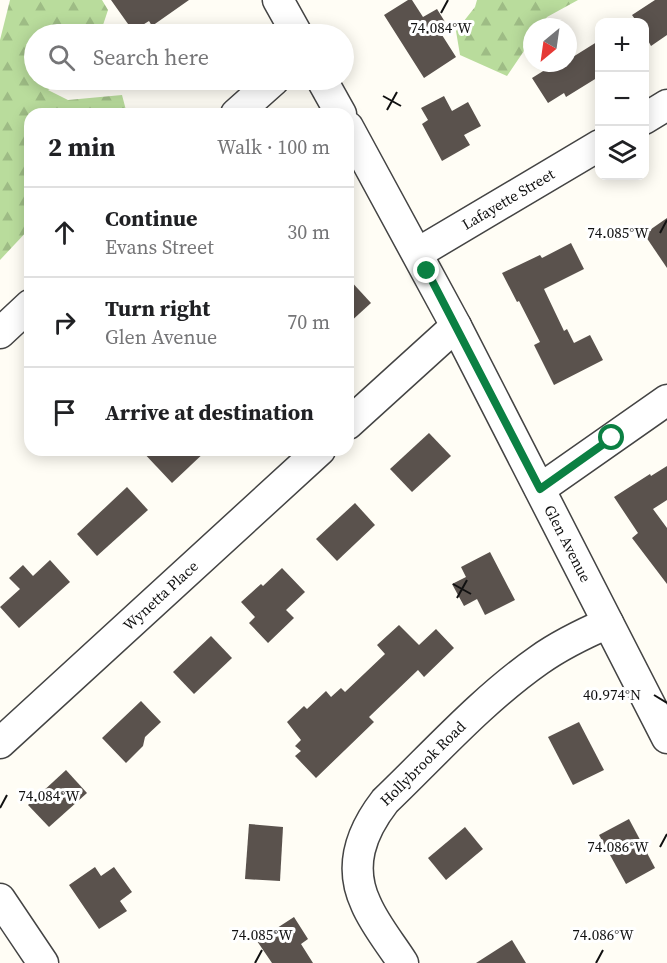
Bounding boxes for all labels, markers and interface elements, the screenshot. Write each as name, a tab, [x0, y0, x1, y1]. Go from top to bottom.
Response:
text: 74.084°W	[410, 17, 472, 38]
north arrow	[523, 18, 577, 72]
map controls	[595, 18, 649, 180]
button: +	[595, 18, 649, 72]
search box	[24, 24, 354, 90]
icon: search	[45, 41, 78, 74]
text: Search here	[93, 42, 209, 72]
button: −	[595, 72, 649, 126]
button: layers	[595, 126, 649, 180]
text: 2 min	[48, 129, 115, 165]
text: Walk · 100 m	[217, 133, 330, 161]
street label: Lafayette Street	[458, 163, 558, 235]
text: Continue	[105, 203, 198, 233]
icon: ahead	[48, 216, 81, 249]
text: 30 m	[287, 218, 330, 246]
text: 74.085°W	[587, 222, 649, 243]
text: Evans Street	[105, 233, 214, 261]
route end	[413, 257, 439, 283]
text: Turn right	[105, 293, 210, 323]
icon: right	[48, 306, 81, 339]
text: 70 m	[287, 308, 330, 336]
text: Glen Avenue	[105, 323, 217, 351]
icon: arrive	[48, 396, 81, 429]
text: Arrive at destination	[105, 397, 314, 427]
route start	[598, 424, 624, 450]
street label: Glen Avenue	[539, 501, 597, 586]
street label: Wynetta Place	[118, 555, 203, 635]
text: 40.974°N	[583, 684, 641, 705]
street label: Hollybrook Road	[375, 716, 470, 810]
text: 74.084°W	[18, 785, 80, 806]
text: 74.086°W	[587, 836, 649, 857]
text: 74.085°W	[231, 924, 293, 945]
text: 74.086°W	[572, 924, 634, 945]

